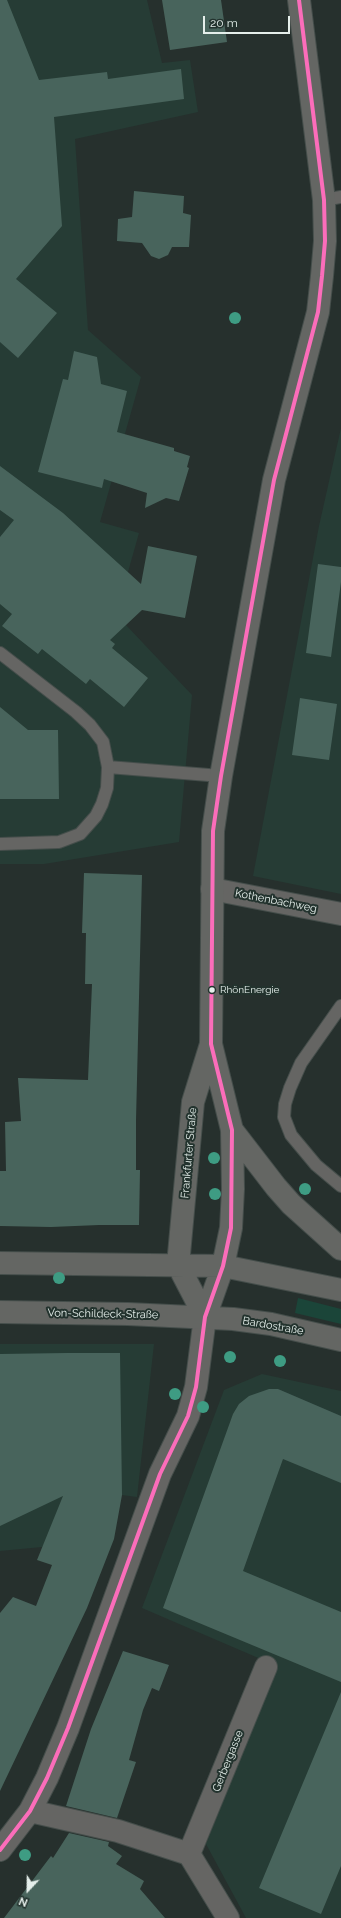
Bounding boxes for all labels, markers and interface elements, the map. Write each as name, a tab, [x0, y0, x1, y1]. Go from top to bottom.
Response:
scale bar	[205, 8, 292, 34]
text: 20 m	[210, 16, 238, 30]
street label: Kothenbachweg	[234, 887, 318, 915]
place label: RhönEnergie	[220, 984, 279, 996]
marker: RhönEnergie	[207, 985, 217, 995]
street label: Frankfurter Straße	[178, 1107, 200, 1199]
street label: Von-Schildeck-Straße	[48, 1306, 158, 1322]
street label: Bardostraße	[241, 1314, 305, 1338]
street label: Gerbergasse	[210, 1728, 246, 1794]
north arrow	[8, 1870, 48, 1910]
text: N	[17, 1894, 30, 1909]

